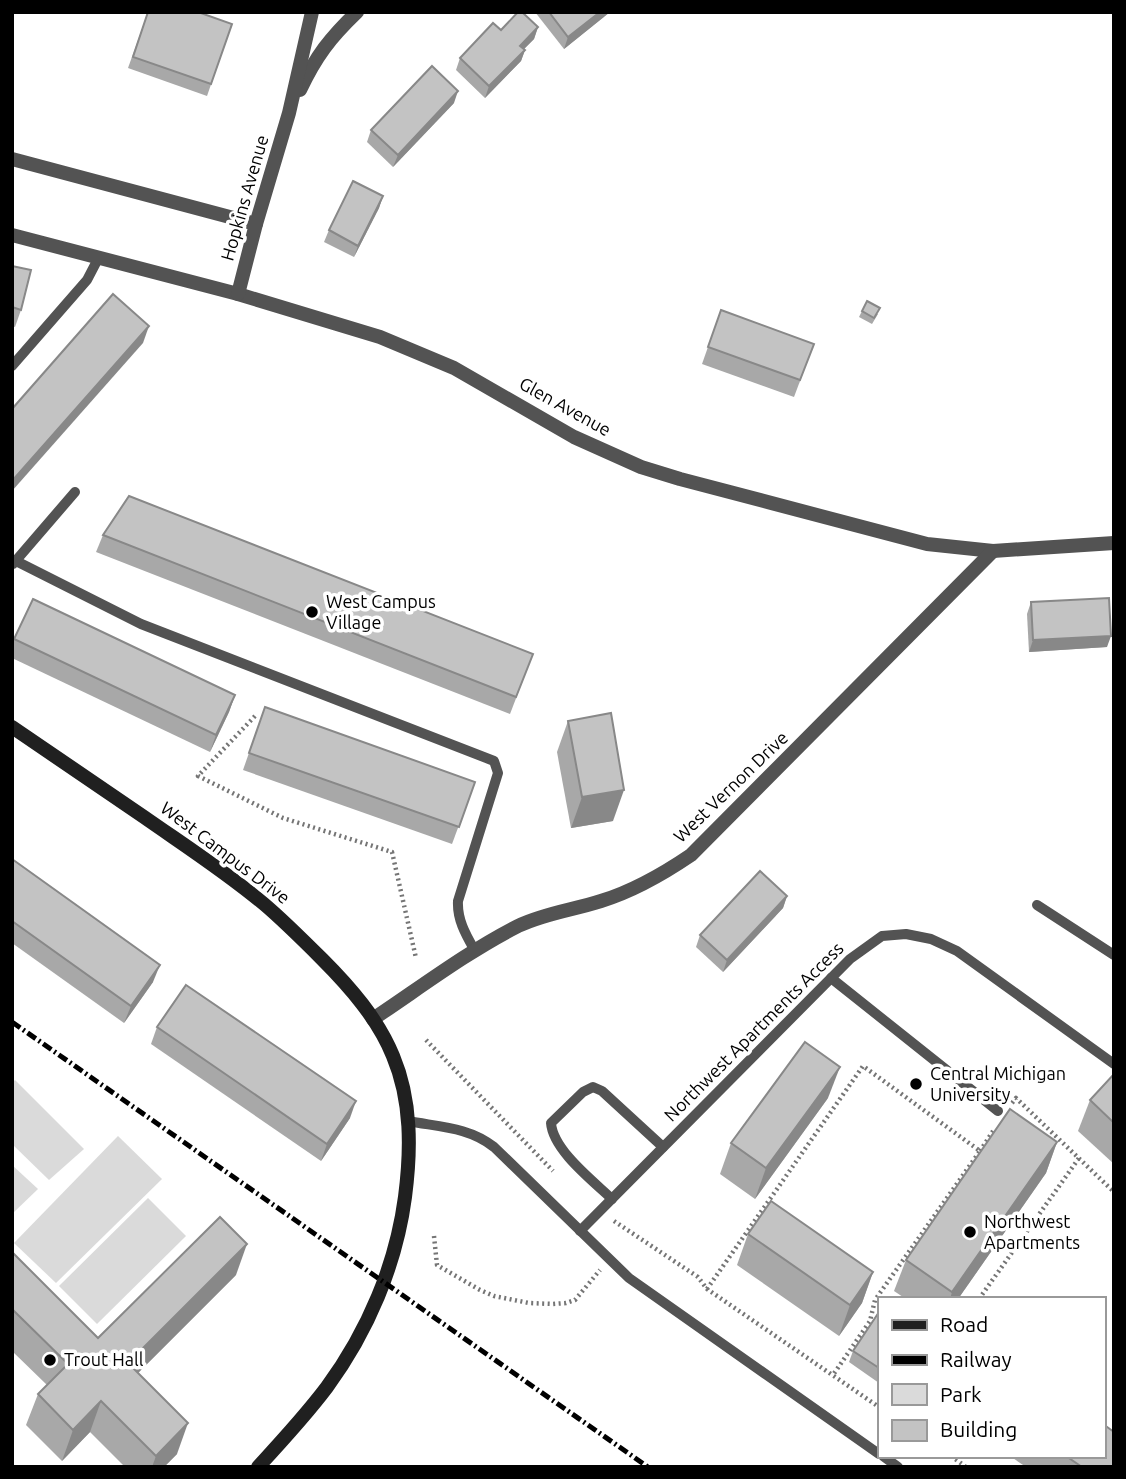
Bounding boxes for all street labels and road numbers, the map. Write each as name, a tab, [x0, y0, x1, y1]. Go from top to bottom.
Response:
street label: Hopkins Avenue	[217, 133, 272, 263]
street label: Glen Avenue	[516, 373, 615, 440]
street label: West Vernon Drive	[669, 727, 791, 846]
street label: West Campus Drive	[157, 797, 294, 907]
street label: Northwest Apartments Access	[660, 938, 847, 1125]

